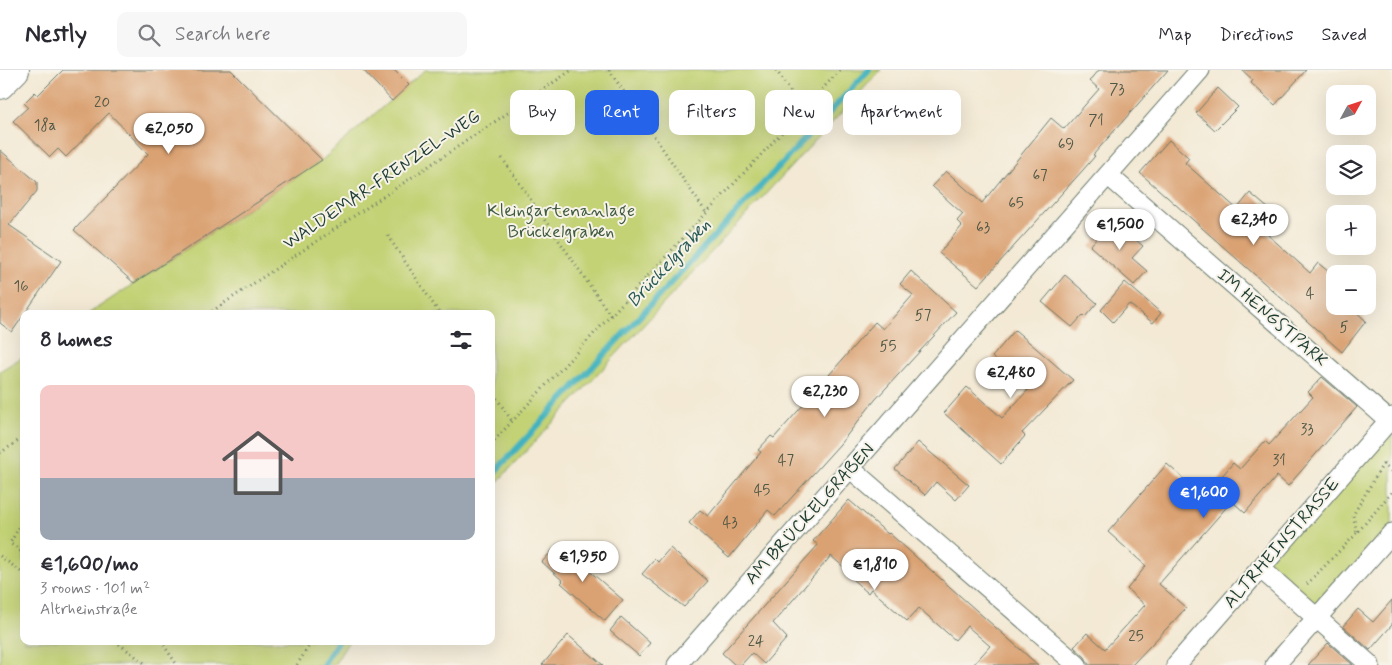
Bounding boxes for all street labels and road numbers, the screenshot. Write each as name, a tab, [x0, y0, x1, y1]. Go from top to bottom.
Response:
street label: WALDEMAR-FRENZEL-WEG	[278, 105, 486, 255]
street label: IM HENGSTPARK	[1212, 263, 1332, 373]
street label: AM BRÜCKELGRABEN	[740, 438, 880, 590]
street label: ALTRHEINSTRASSE	[1218, 472, 1346, 614]

